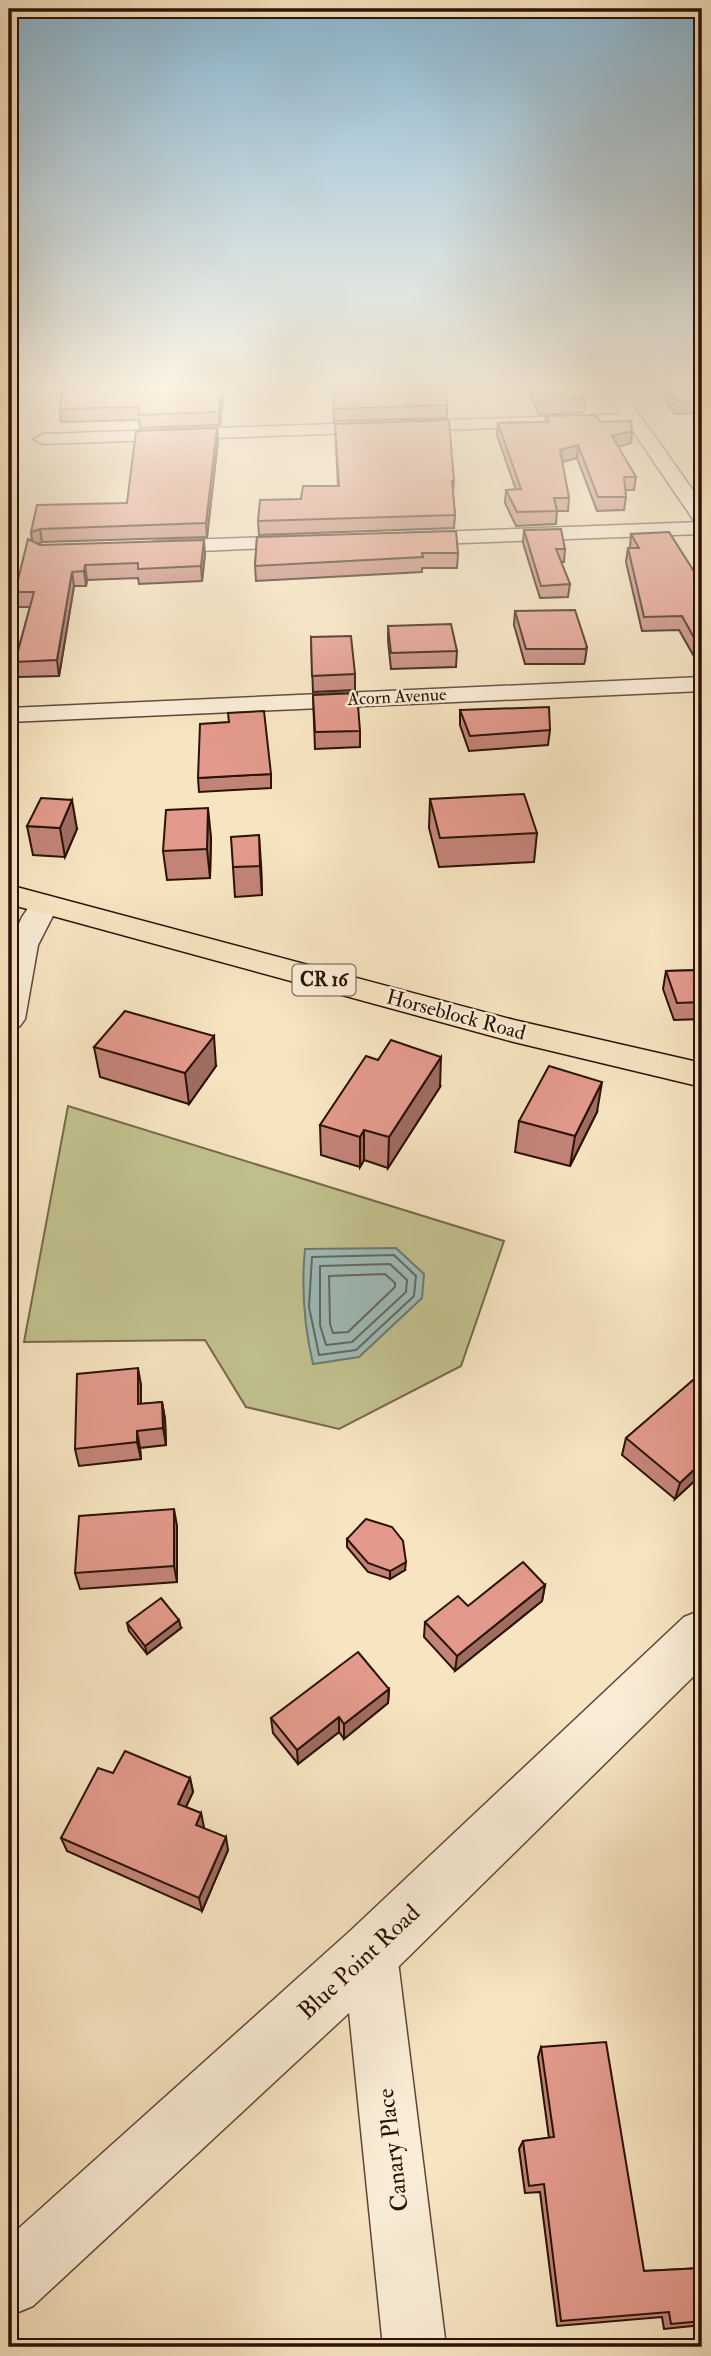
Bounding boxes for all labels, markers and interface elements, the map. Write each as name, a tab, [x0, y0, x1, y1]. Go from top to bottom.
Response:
street label: Acorn Avenue	[346, 683, 448, 711]
road number: CR 16	[292, 964, 356, 996]
street label: Horseblock Road	[383, 983, 529, 1047]
street label: Blue Point Road	[292, 1897, 427, 2026]
street label: Canary Place	[370, 2087, 416, 2213]

